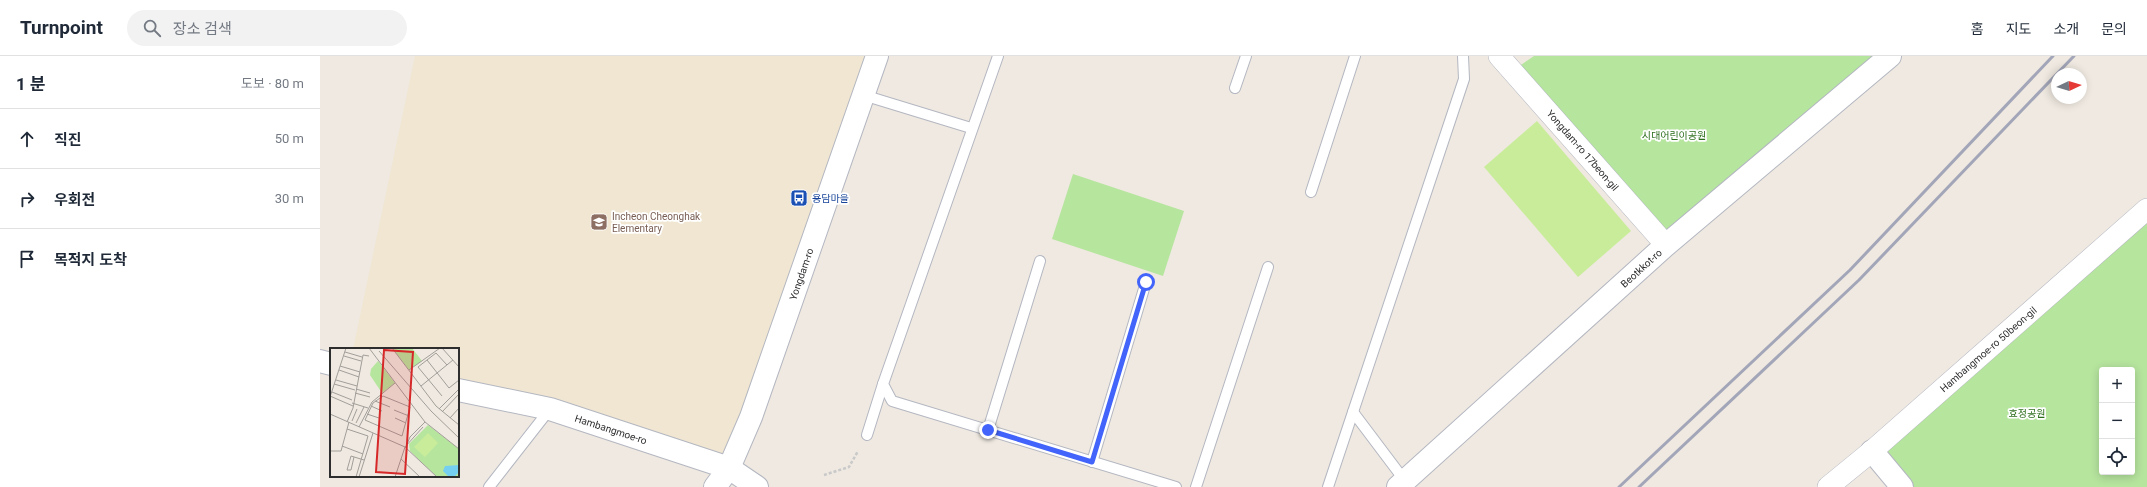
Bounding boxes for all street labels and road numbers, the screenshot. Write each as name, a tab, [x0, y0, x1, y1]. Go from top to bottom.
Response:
street label: Yongdam-ro 17beon-gil	[1545, 108, 1621, 193]
street label: Yongdam-ro	[787, 247, 816, 302]
street label: Beotkkot-ro	[1619, 247, 1664, 290]
street label: Hambangmoe-ro 50beon-gil	[1938, 304, 2039, 394]
street label: Hambangmoe-ro	[573, 413, 649, 446]

